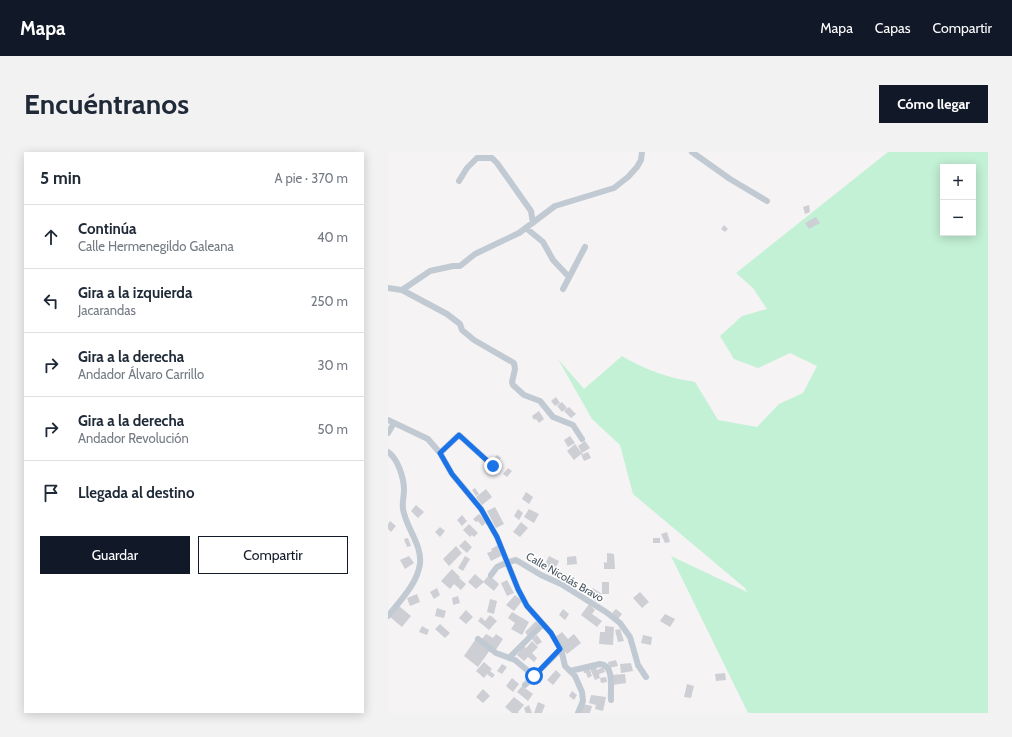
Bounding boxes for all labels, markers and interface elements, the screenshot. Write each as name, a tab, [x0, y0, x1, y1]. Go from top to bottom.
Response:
text: Mapa	[20, 17, 66, 40]
text: Mapa	[820, 19, 853, 37]
text: Capas	[875, 19, 911, 37]
text: Compartir	[933, 19, 992, 37]
button: Cómo llegar	[879, 85, 988, 123]
text: Encuéntranos	[24, 87, 189, 121]
map controls	[940, 164, 976, 236]
button: +	[940, 164, 976, 200]
text: 5 min	[40, 168, 81, 188]
text: A pie · 370 m	[275, 170, 348, 186]
button: −	[940, 200, 976, 236]
text: Continúa	[78, 220, 136, 238]
icon: ahead	[40, 226, 62, 248]
text: 40 m	[317, 229, 348, 245]
text: Calle Hermenegildo Galeana	[78, 238, 234, 254]
text: Gira a la izquierda	[78, 284, 192, 302]
icon: left	[40, 290, 62, 312]
text: 250 m	[311, 293, 348, 309]
text: Jacarandas	[78, 302, 136, 318]
text: Gira a la derecha	[78, 348, 184, 366]
icon: right	[40, 354, 62, 376]
text: 30 m	[318, 357, 348, 373]
text: Andador Álvaro Carrillo	[78, 366, 204, 382]
text: Gira a la derecha	[78, 412, 184, 430]
icon: right	[40, 418, 62, 440]
text: 50 m	[318, 421, 348, 437]
text: Andador Revolución	[78, 430, 189, 446]
route end	[484, 457, 502, 475]
icon: arrive	[40, 482, 62, 504]
text: Llegada al destino	[78, 484, 194, 502]
button: Guardar	[40, 536, 190, 574]
button: Compartir	[198, 536, 348, 574]
street label: Calle Nicolás Bravo	[524, 549, 606, 605]
route start	[525, 667, 543, 685]

